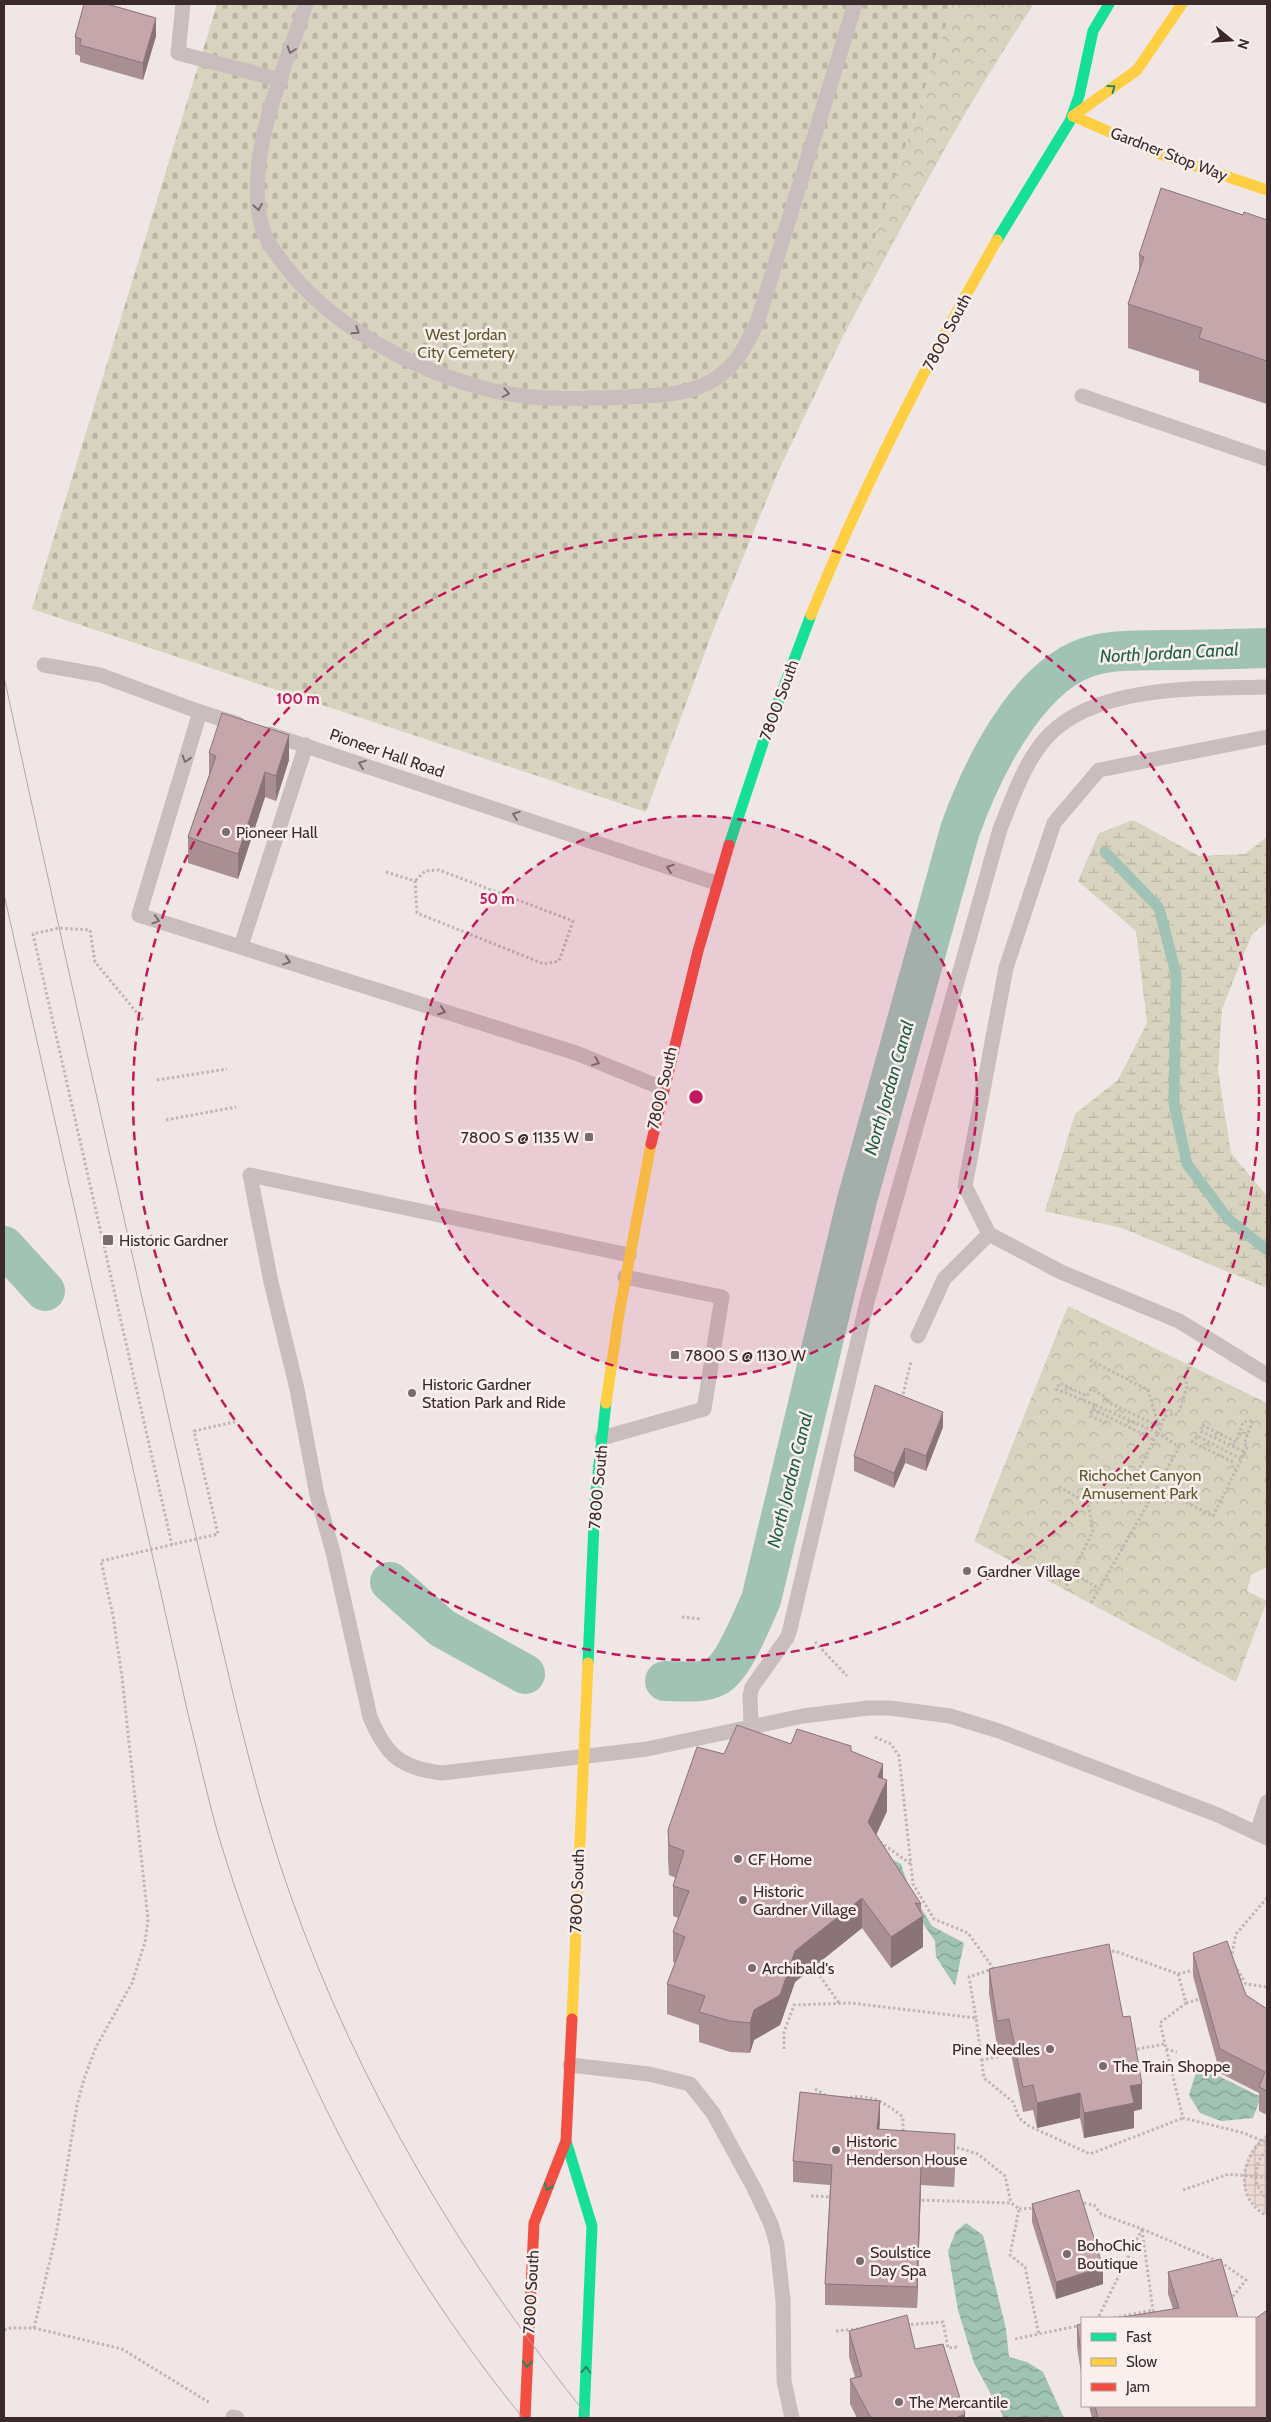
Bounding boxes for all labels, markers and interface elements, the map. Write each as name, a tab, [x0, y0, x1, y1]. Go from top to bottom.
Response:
north arrow	[1206, 15, 1256, 65]
text: N	[1233, 37, 1253, 52]
one-way arrow	[287, 45, 297, 54]
one-way arrow	[1106, 85, 1116, 94]
street label: Gardner Stop Way	[1108, 123, 1230, 185]
one-way arrow	[252, 203, 262, 212]
street label: 7800 South	[919, 290, 975, 374]
one-way arrow	[351, 324, 360, 334]
park label: West Jordan City Cemetery	[417, 325, 515, 362]
one-way arrow	[501, 387, 510, 398]
water label: North Jordan Canal	[1099, 638, 1240, 668]
street label: 7800 South	[756, 657, 802, 743]
text: 100 m	[276, 690, 320, 708]
street label: Pioneer Hall Road	[327, 724, 447, 782]
one-way arrow	[181, 754, 191, 762]
one-way arrow	[359, 759, 367, 769]
one-way arrow	[513, 811, 521, 821]
place label: Pioneer Hall	[236, 823, 318, 842]
marker: Pioneer Hall	[220, 826, 232, 838]
one-way arrow	[667, 863, 675, 873]
text: 50 m	[479, 890, 515, 908]
one-way arrow	[151, 914, 160, 924]
one-way arrow	[283, 955, 291, 965]
one-way arrow	[437, 1005, 446, 1015]
water label: North Jordan Canal	[859, 1017, 919, 1158]
street label: 7800 South	[643, 1045, 681, 1131]
one-way arrow	[591, 1055, 600, 1066]
centre of rings	[687, 1088, 705, 1106]
place label: 7800 S @ 1135 W	[461, 1128, 580, 1147]
marker: 7800 S @ 1135 W	[583, 1131, 595, 1143]
place label: Historic Gardner	[119, 1231, 229, 1250]
marker: Historic Gardner	[101, 1233, 115, 1247]
place label: 7800 S @ 1130 W	[685, 1346, 807, 1365]
marker: 7800 S @ 1130 W	[669, 1349, 681, 1361]
place label: Historic Gardner Station Park and Ride	[422, 1375, 566, 1412]
marker: Historic Gardner Station Park and Ride	[406, 1387, 418, 1399]
water label: North Jordan Canal	[763, 1409, 818, 1550]
street label: 7800 South	[585, 1444, 611, 1530]
park label: Richochet Canyon Amusement Park	[1079, 1466, 1201, 1503]
place label: Gardner Village	[977, 1562, 1080, 1581]
marker: Gardner Village	[961, 1565, 973, 1577]
street label: 7800 South	[566, 1849, 588, 1933]
place label: CF Home	[748, 1850, 812, 1869]
marker: CF Home	[732, 1853, 744, 1865]
place label: Historic Gardner Village	[753, 1882, 856, 1919]
marker: Historic Gardner Village	[737, 1894, 749, 1906]
place label: Archibald's	[762, 1959, 835, 1978]
marker: Archibald's	[746, 1962, 758, 1974]
place label: Pine Needles	[952, 2040, 1040, 2059]
marker: Pine Needles	[1044, 2043, 1056, 2055]
place label: The Train Shoppe	[1113, 2057, 1230, 2076]
marker: The Train Shoppe	[1097, 2060, 1109, 2072]
place label: Historic Henderson House	[846, 2132, 967, 2169]
marker: Historic Henderson House	[830, 2144, 842, 2156]
one-way arrow	[544, 2182, 554, 2190]
place label: BohoChic Boutique	[1077, 2236, 1142, 2273]
place label: Soulstice Day Spa	[870, 2243, 931, 2280]
marker: BohoChic Boutique	[1061, 2248, 1073, 2260]
street label: 7800 South	[519, 2249, 543, 2335]
marker: Soulstice Day Spa	[854, 2255, 866, 2267]
legend	[1081, 2317, 1256, 2407]
text: Fast	[1126, 2328, 1151, 2346]
text: Slow	[1126, 2353, 1157, 2371]
one-way arrow	[522, 2360, 533, 2368]
one-way arrow	[580, 2365, 591, 2373]
text: Jam	[1125, 2378, 1150, 2396]
place label: The Mercantile	[909, 2393, 1008, 2412]
marker: The Mercantile	[893, 2396, 905, 2408]

